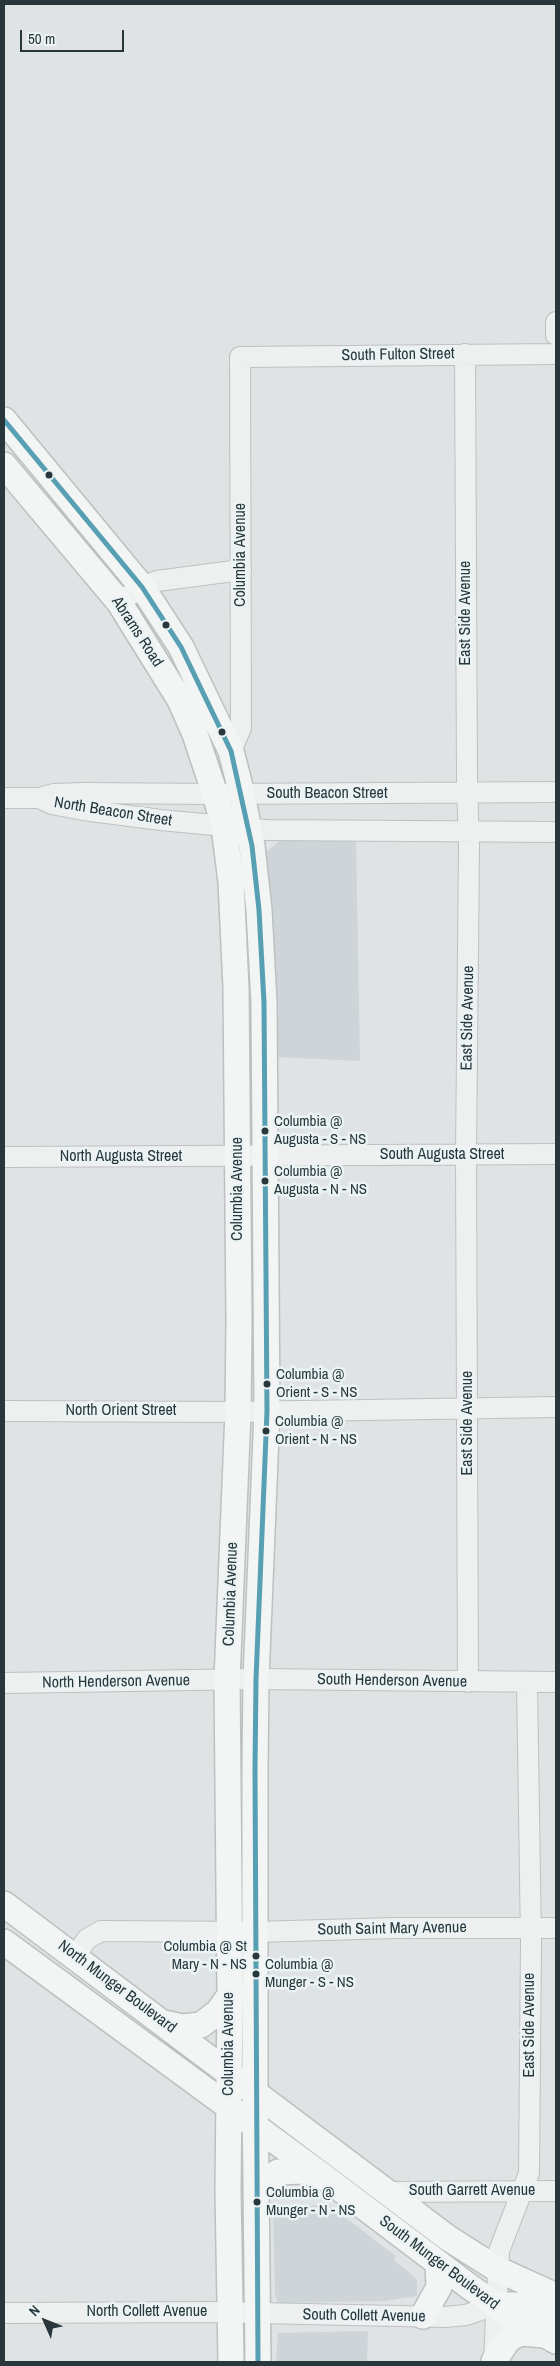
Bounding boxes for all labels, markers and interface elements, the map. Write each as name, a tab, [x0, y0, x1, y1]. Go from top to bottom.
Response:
scale bar	[22, 20, 126, 52]
text: 50 m	[28, 28, 55, 49]
street label: South Fulton Street	[341, 344, 455, 366]
unlabelled marker	[44, 470, 54, 480]
street label: Columbia Avenue	[231, 503, 251, 607]
street label: East Side Avenue	[456, 561, 476, 665]
street label: Abrams Road	[107, 593, 167, 671]
unlabelled marker	[161, 620, 171, 630]
unlabelled marker	[217, 727, 227, 737]
street label: South Beacon Street	[266, 784, 388, 804]
street label: North Beacon Street	[53, 793, 173, 831]
street label: East Side Avenue	[457, 965, 479, 1071]
place label: Columbia @ Augusta - S - NS	[274, 1113, 366, 1148]
marker: Columbia @ Augusta - S - NS	[260, 1126, 270, 1136]
street label: Columbia Avenue	[228, 1137, 248, 1241]
street label: South Augusta Street	[380, 1145, 504, 1165]
street label: North Augusta Street	[60, 1147, 182, 1167]
place label: Columbia @ Augusta - N - NS	[274, 1163, 367, 1198]
marker: Columbia @ Augusta - N - NS	[260, 1176, 270, 1186]
place label: Columbia @ Orient - S - NS	[276, 1366, 357, 1401]
street label: East Side Avenue	[458, 1371, 478, 1475]
marker: Columbia @ Orient - S - NS	[262, 1379, 272, 1389]
street label: North Orient Street	[66, 1401, 176, 1421]
place label: Columbia @ Orient - N - NS	[275, 1413, 357, 1448]
marker: Columbia @ Orient - N - NS	[261, 1426, 271, 1436]
street label: Columbia Avenue	[220, 1542, 242, 1646]
street label: South Henderson Avenue	[317, 1670, 467, 1692]
street label: North Henderson Avenue	[42, 1671, 190, 1693]
street label: South Saint Mary Avenue	[317, 1918, 467, 1940]
street label: North Munger Boulevard	[54, 1936, 180, 2038]
place label: Columbia @ St Mary - N - NS	[163, 1938, 247, 1973]
marker: Columbia @ St Mary - N - NS	[251, 1951, 261, 1961]
place label: Columbia @ Munger - S - NS	[265, 1956, 354, 1991]
marker: Columbia @ Munger - S - NS	[251, 1969, 261, 1979]
street label: East Side Avenue	[520, 1973, 540, 2077]
street label: Columbia Avenue	[219, 1992, 239, 2096]
street label: South Garrett Avenue	[409, 2181, 535, 2201]
place label: Columbia @ Munger - N - NS	[266, 2184, 356, 2219]
marker: Columbia @ Munger - N - NS	[252, 2197, 262, 2207]
street label: South Munger Boulevard	[375, 2212, 503, 2314]
north arrow	[20, 2296, 70, 2346]
text: N	[25, 2301, 44, 2320]
street label: North Collett Avenue	[87, 2302, 207, 2322]
street label: South Collett Avenue	[302, 2305, 426, 2327]

